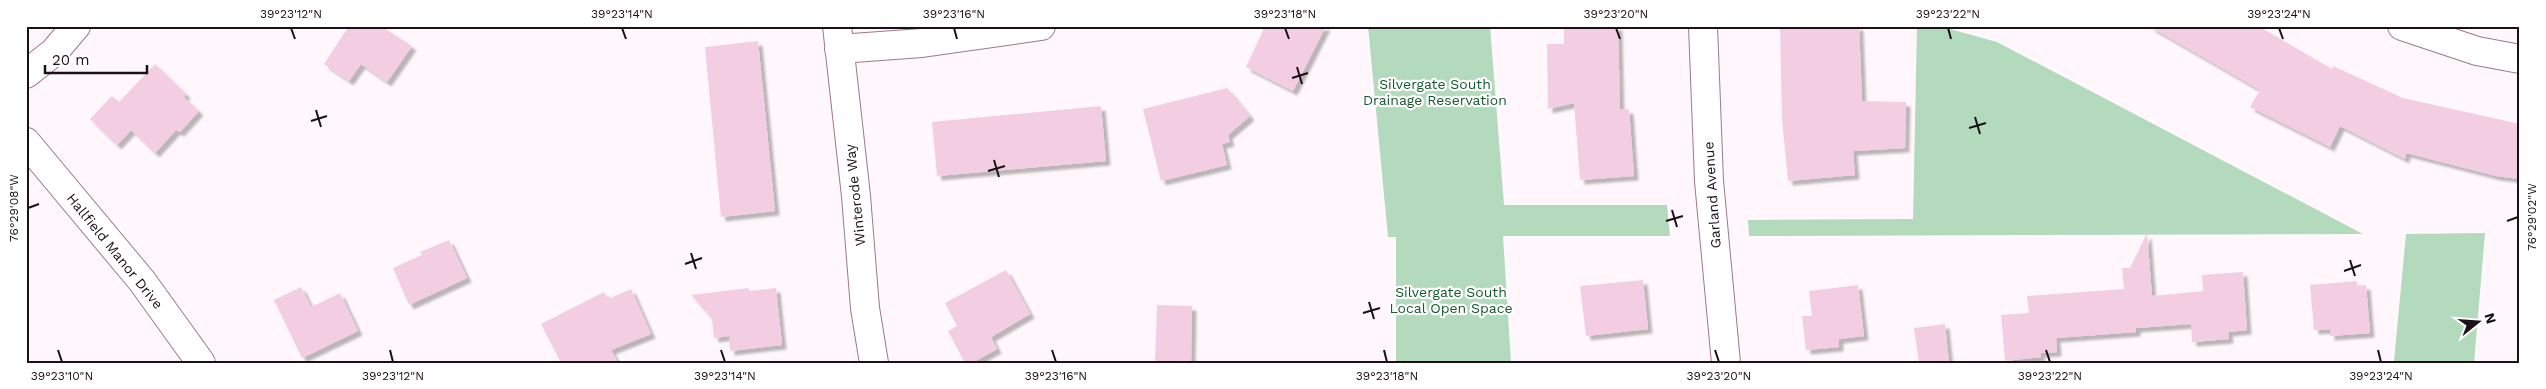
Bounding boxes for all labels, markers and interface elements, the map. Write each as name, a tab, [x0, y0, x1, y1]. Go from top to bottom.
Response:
text: 39°23'12"N	[260, 7, 322, 21]
text: 39°23'14"N	[591, 7, 653, 21]
text: 39°23'16"N	[923, 7, 985, 21]
text: 39°23'18"N	[1254, 7, 1316, 21]
text: 39°23'20"N	[1584, 7, 1648, 21]
text: 39°23'22"N	[1916, 7, 1980, 21]
text: 39°23'24"N	[2247, 7, 2311, 21]
scale bar	[45, 42, 148, 74]
text: 20 m	[52, 51, 90, 69]
park label: Silvergate South Drainage Reservation	[1363, 76, 1507, 108]
street label: Garland Avenue	[1700, 141, 1724, 249]
street label: Winterode Way	[842, 142, 868, 247]
text: 76°29'08"W	[7, 174, 21, 242]
text: 76°29'02"W	[2525, 183, 2539, 251]
street label: Hallfield Manor Drive	[64, 190, 166, 312]
park label: Silvergate South Local Open Space	[1389, 284, 1513, 316]
north arrow	[2454, 296, 2504, 346]
text: N	[2481, 311, 2500, 325]
text: 39°23'10"N	[31, 369, 93, 383]
text: 39°23'12"N	[362, 369, 424, 383]
text: 39°23'14"N	[694, 369, 756, 383]
text: 39°23'16"N	[1025, 369, 1087, 383]
text: 39°23'18"N	[1356, 369, 1418, 383]
text: 39°23'20"N	[1687, 369, 1751, 383]
text: 39°23'22"N	[2018, 369, 2082, 383]
text: 39°23'24"N	[2349, 369, 2413, 383]

